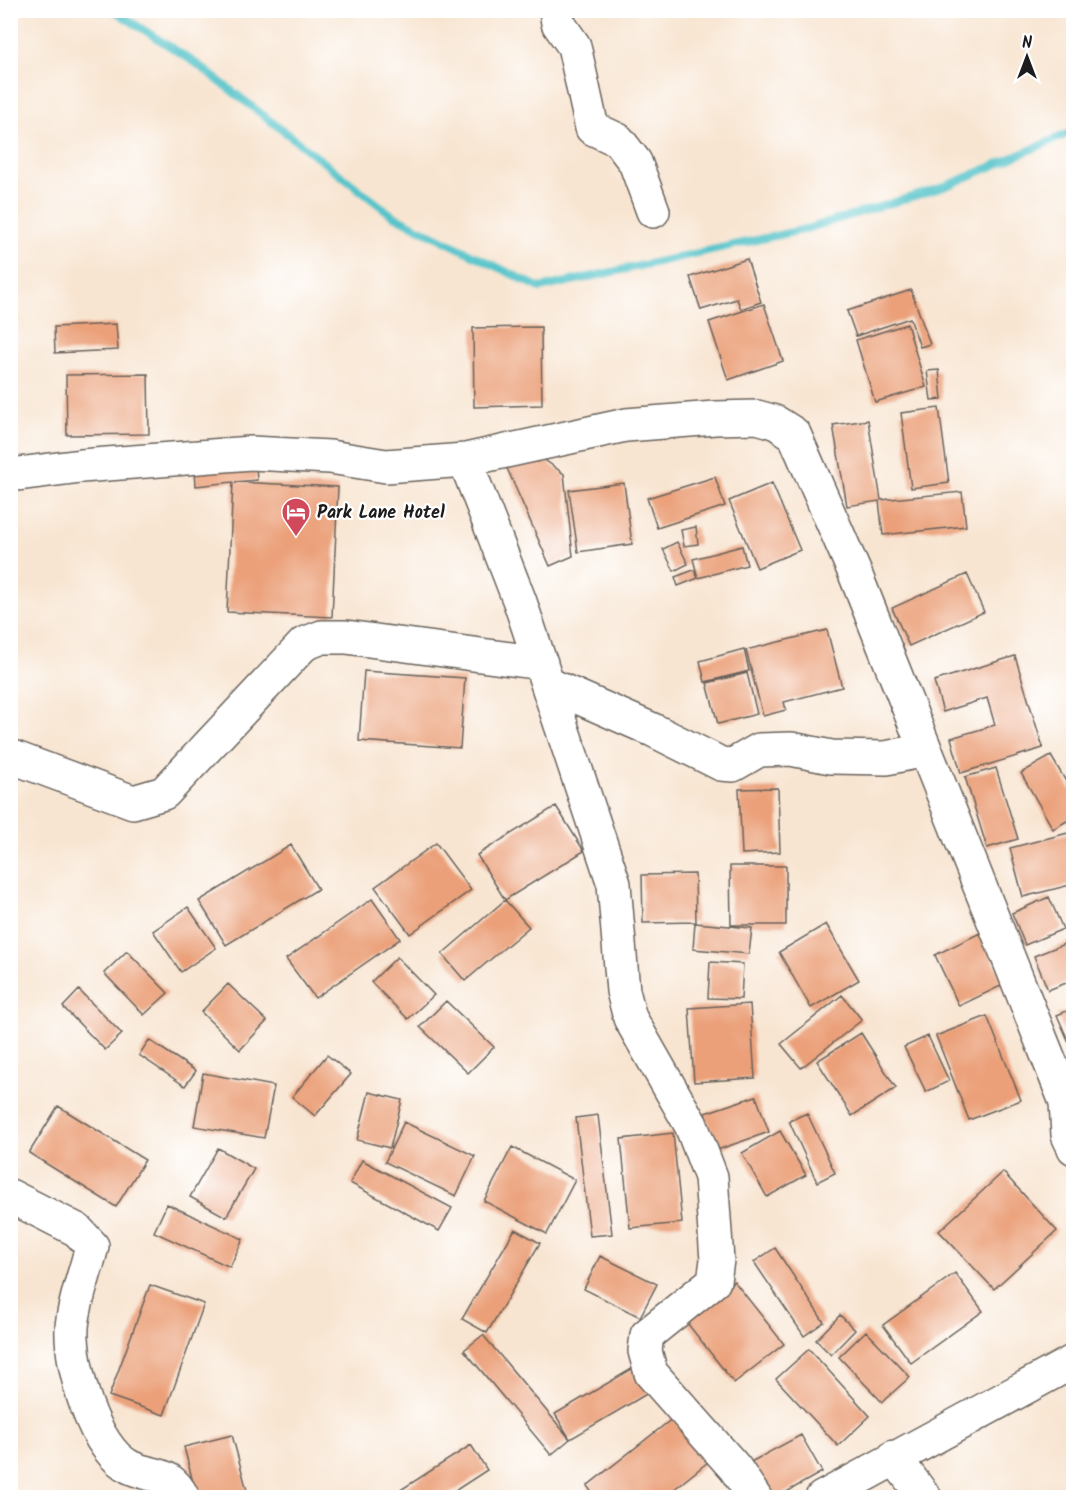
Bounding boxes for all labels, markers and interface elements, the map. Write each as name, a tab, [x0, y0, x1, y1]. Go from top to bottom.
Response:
north arrow	[997, 27, 1057, 87]
text: N	[1022, 31, 1032, 56]
hotel icon: Park Lane Hotel	[280, 496, 312, 538]
place label: Park Lane Hotel	[317, 499, 445, 528]

